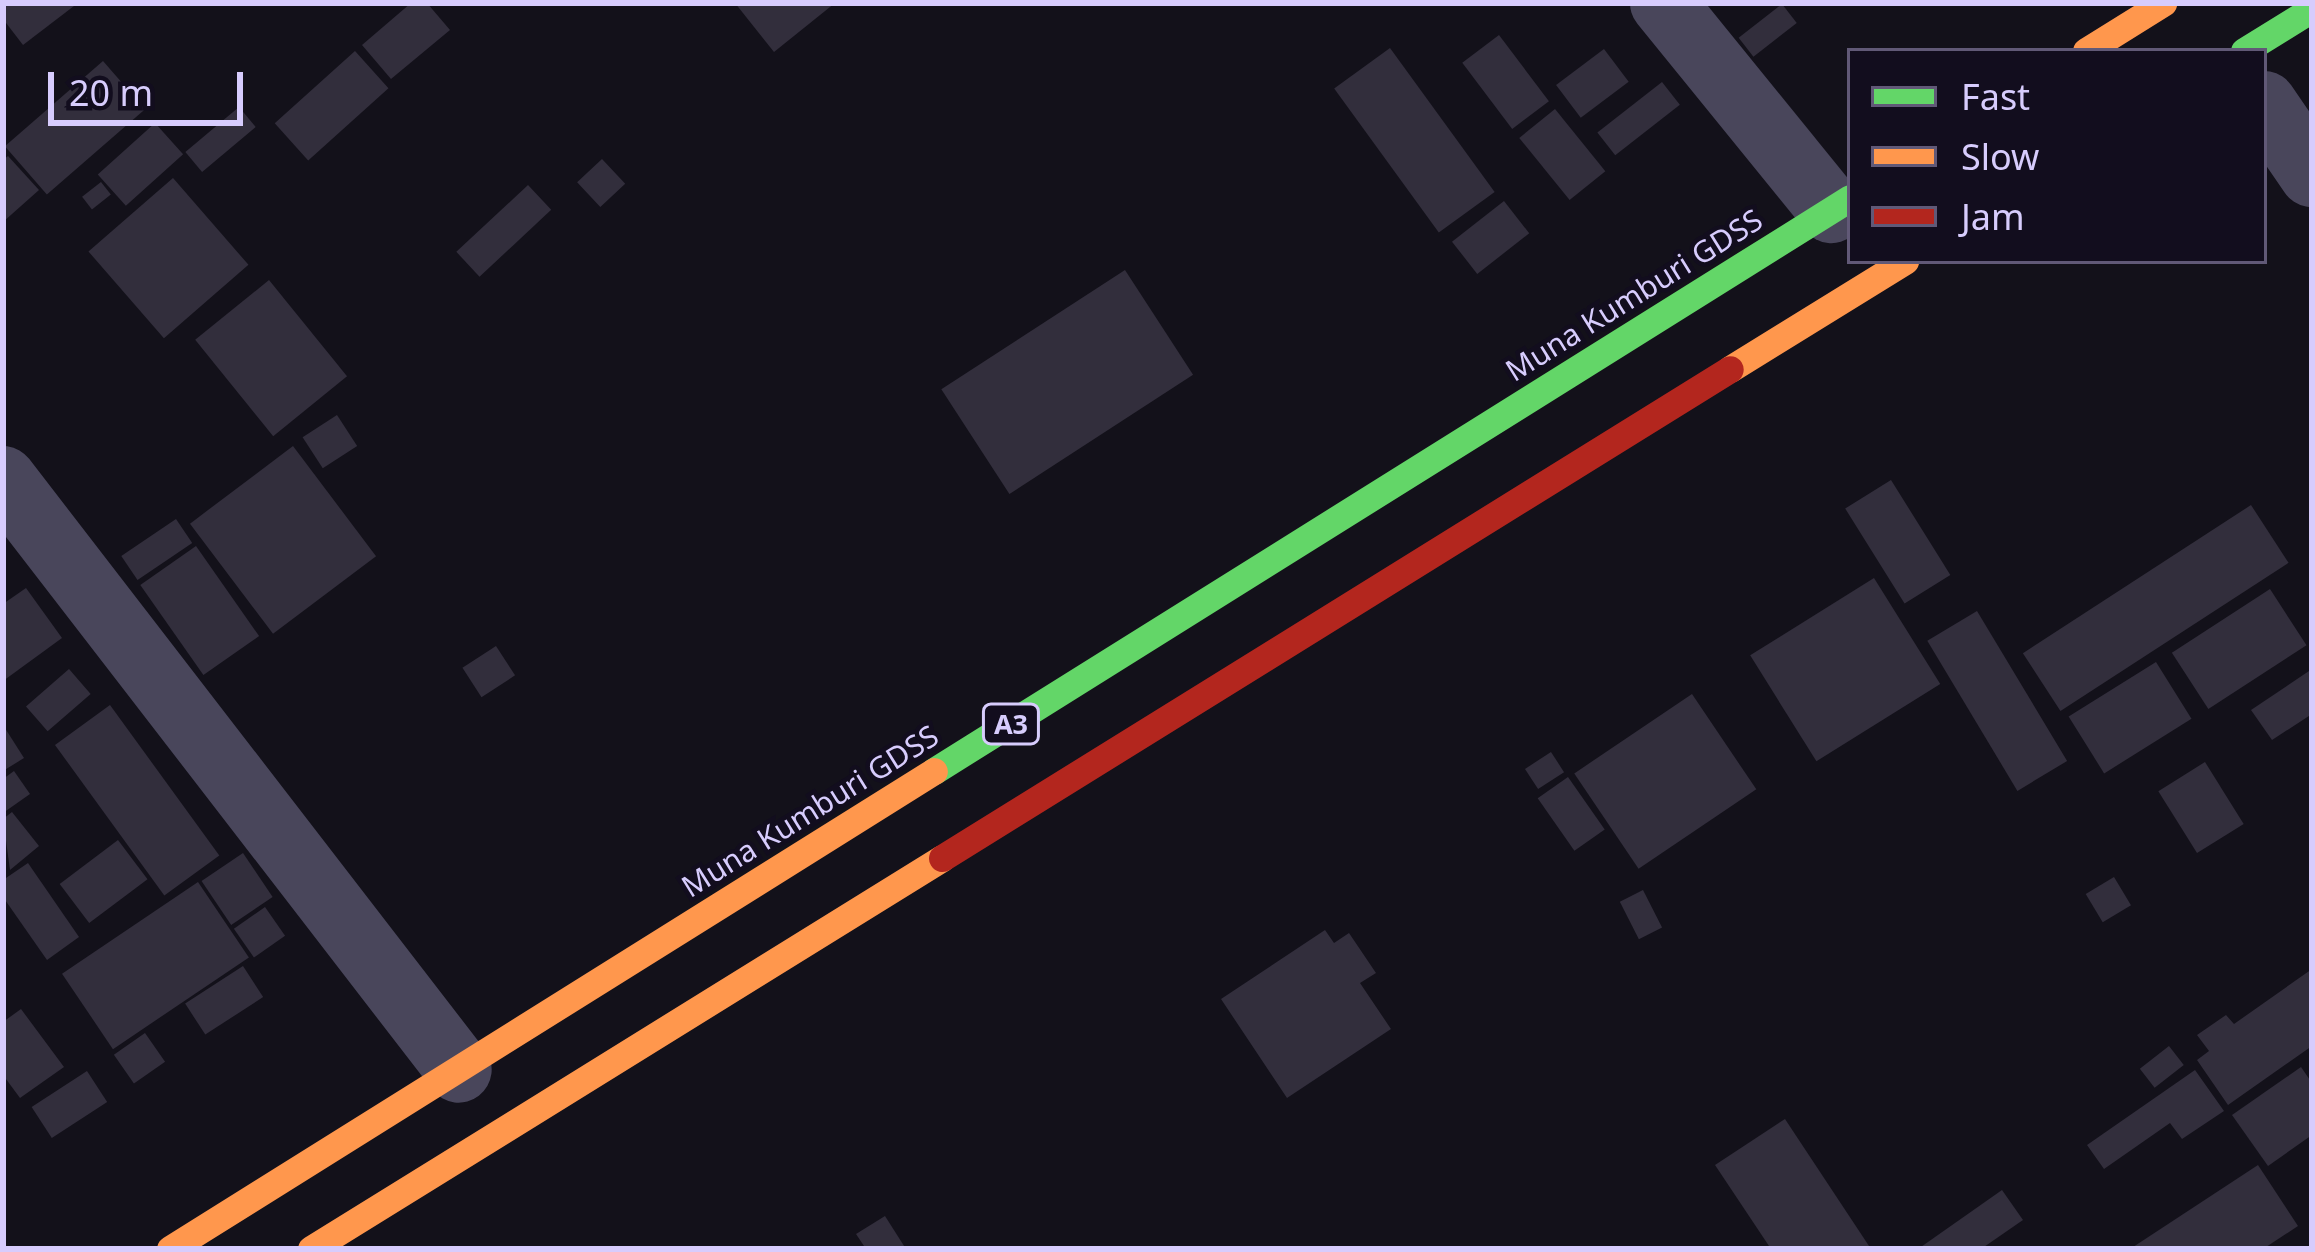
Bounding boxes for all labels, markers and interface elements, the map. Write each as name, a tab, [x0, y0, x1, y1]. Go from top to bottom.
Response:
scale bar	[54, 48, 249, 122]
legend	[1847, 48, 2267, 264]
text: 20 m	[69, 68, 153, 117]
text: Fast	[1961, 72, 2030, 121]
text: Slow	[1961, 132, 2039, 181]
text: Jam	[1961, 192, 2025, 241]
street label: Muna Kumburi GDSS	[1499, 201, 1769, 389]
road number: A3	[981, 703, 1041, 745]
street label: Muna Kumburi GDSS	[675, 717, 945, 905]

